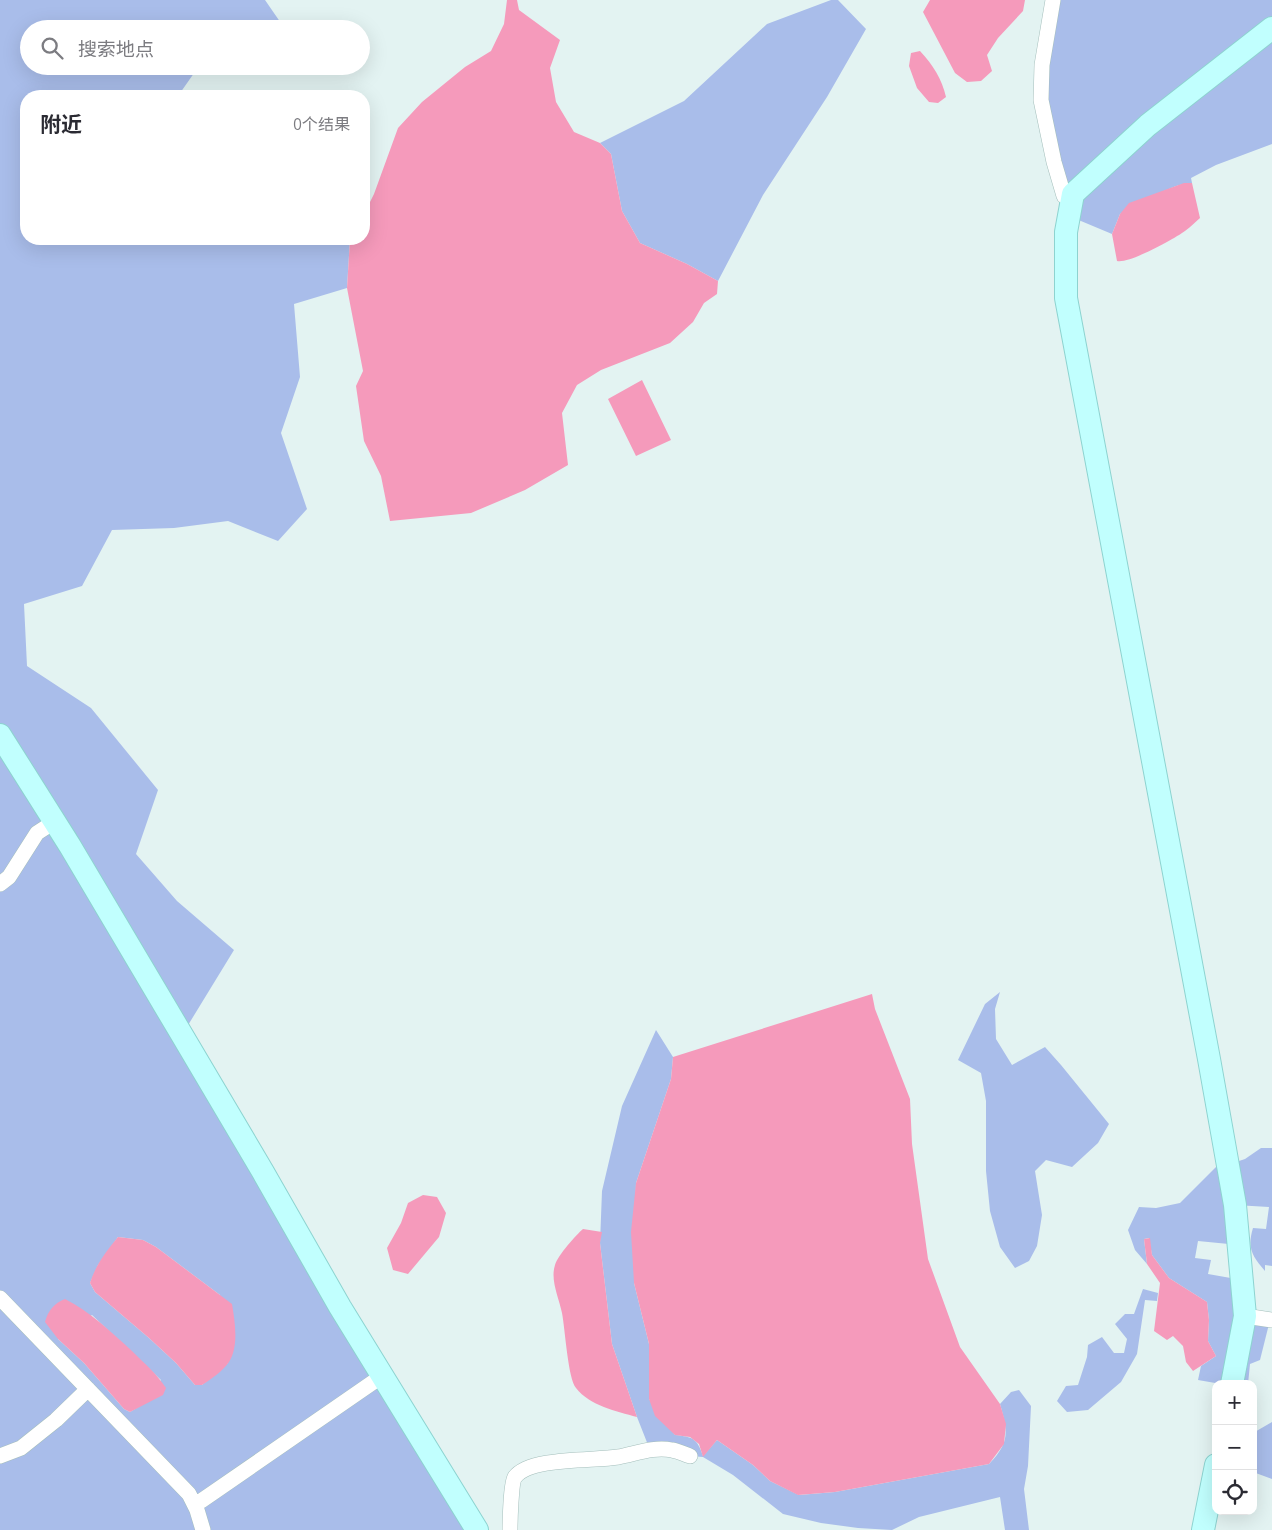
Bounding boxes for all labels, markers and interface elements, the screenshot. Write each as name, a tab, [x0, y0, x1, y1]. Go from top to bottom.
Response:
search box	[20, 20, 370, 75]
icon: search	[38, 34, 66, 62]
text: 搜索地点	[78, 38, 154, 60]
text: 附近	[40, 112, 82, 136]
text: 0个结果	[293, 115, 350, 133]
map controls	[1212, 1380, 1257, 1515]
button: +	[1212, 1380, 1257, 1425]
button: −	[1212, 1425, 1257, 1470]
button: locate	[1212, 1470, 1257, 1515]

